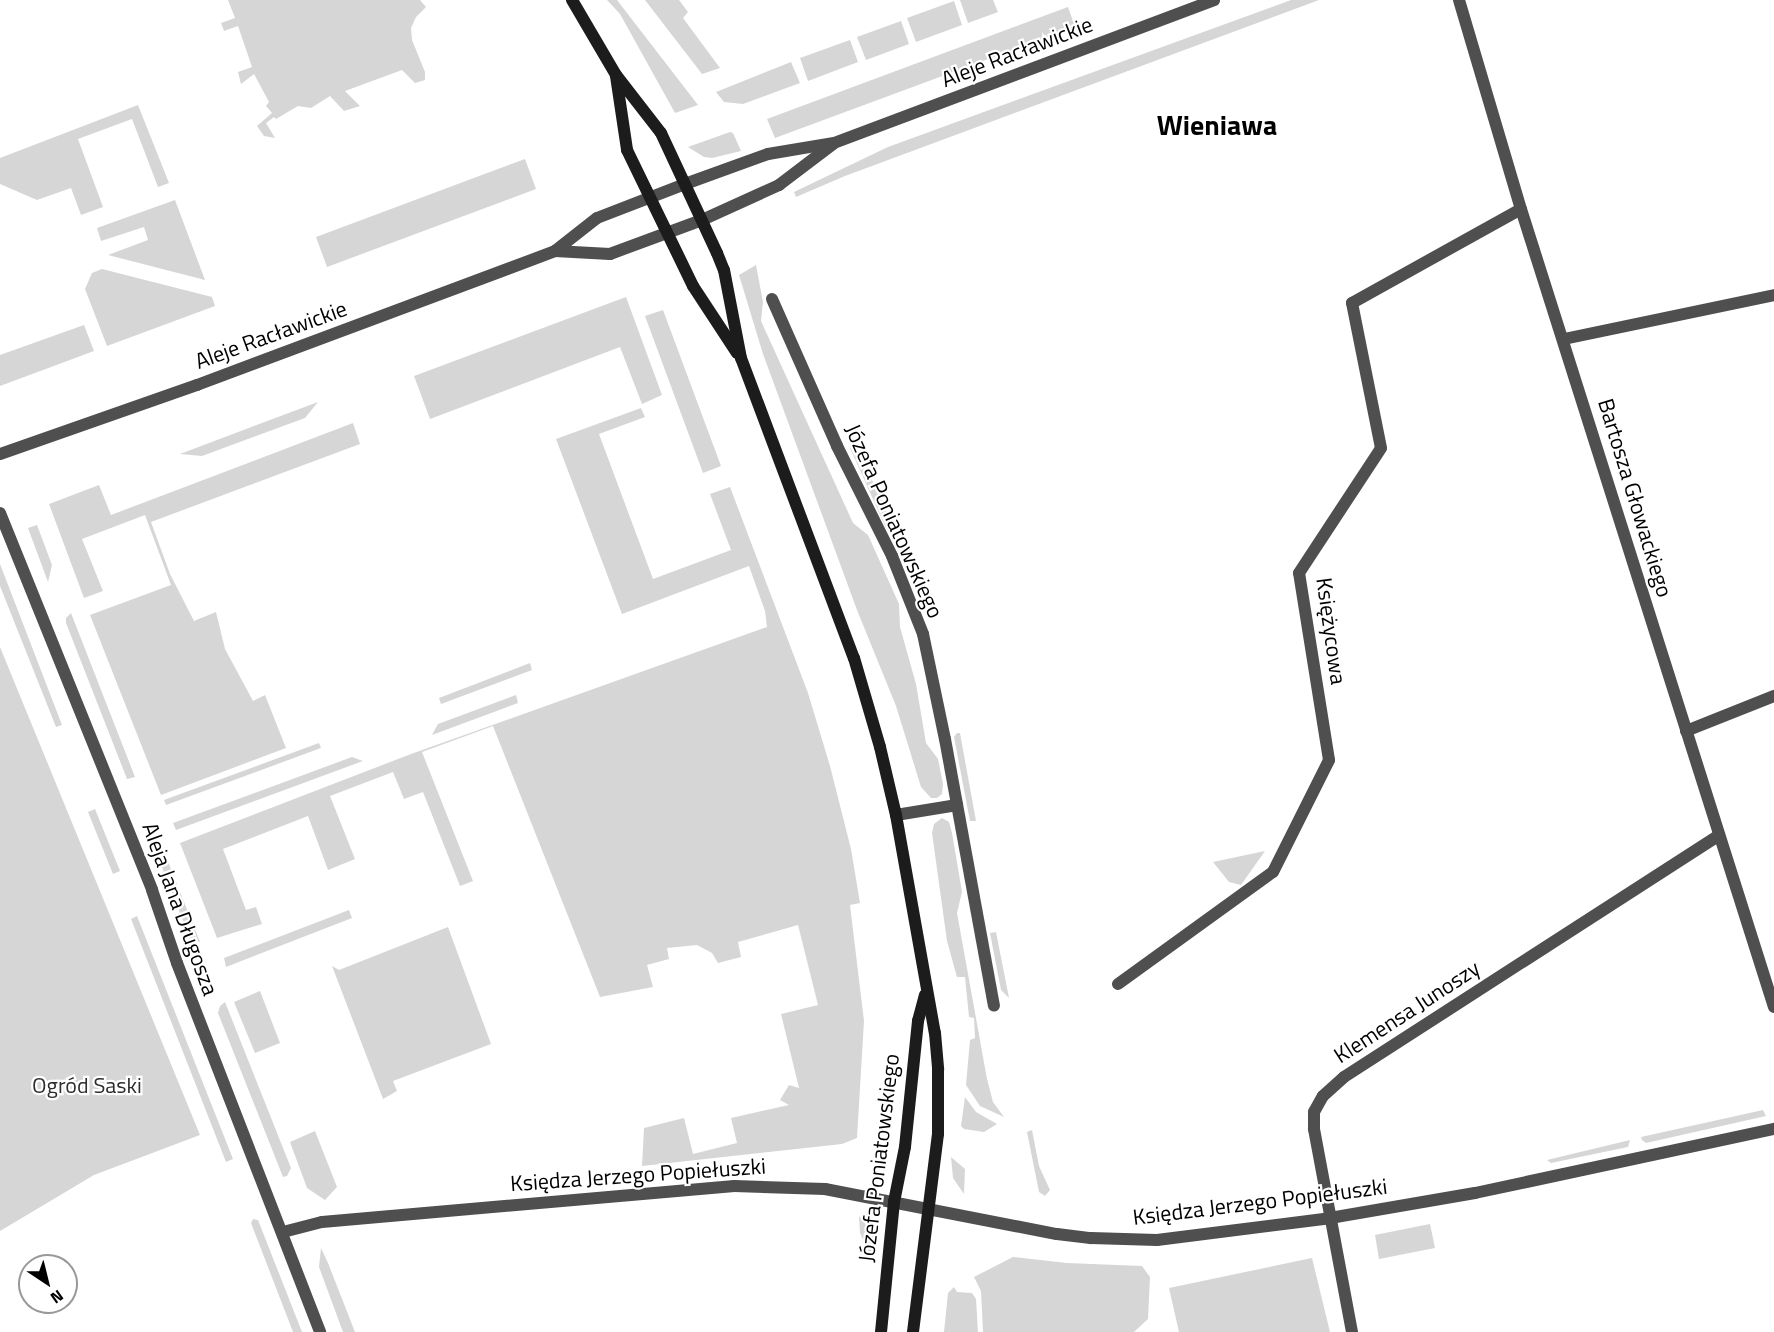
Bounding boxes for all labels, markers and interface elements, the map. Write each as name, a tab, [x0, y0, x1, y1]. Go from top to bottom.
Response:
street label: Aleje Racławickie	[938, 11, 1096, 93]
district label: Wieniawa	[1157, 108, 1277, 142]
street label: Aleje Racławickie	[191, 295, 351, 375]
street label: Bartosza Głowackiego	[1592, 396, 1678, 600]
street label: Józefa Poniatowskiego	[839, 420, 949, 622]
street label: Księżycowa	[1310, 576, 1352, 686]
street label: Aleja Jana Długosza	[136, 819, 224, 999]
street label: Klemensa Junoszy	[1329, 955, 1485, 1069]
street label: Józefa Poniatowskiego	[853, 1052, 905, 1264]
park label: Ogród Saski	[32, 1073, 142, 1099]
street label: Księdza Jerzego Popiełuszki	[509, 1153, 767, 1197]
street label: Księdza Jerzego Popiełuszki	[1131, 1173, 1389, 1231]
north arrow	[18, 1254, 78, 1314]
text: N	[46, 1284, 69, 1310]

